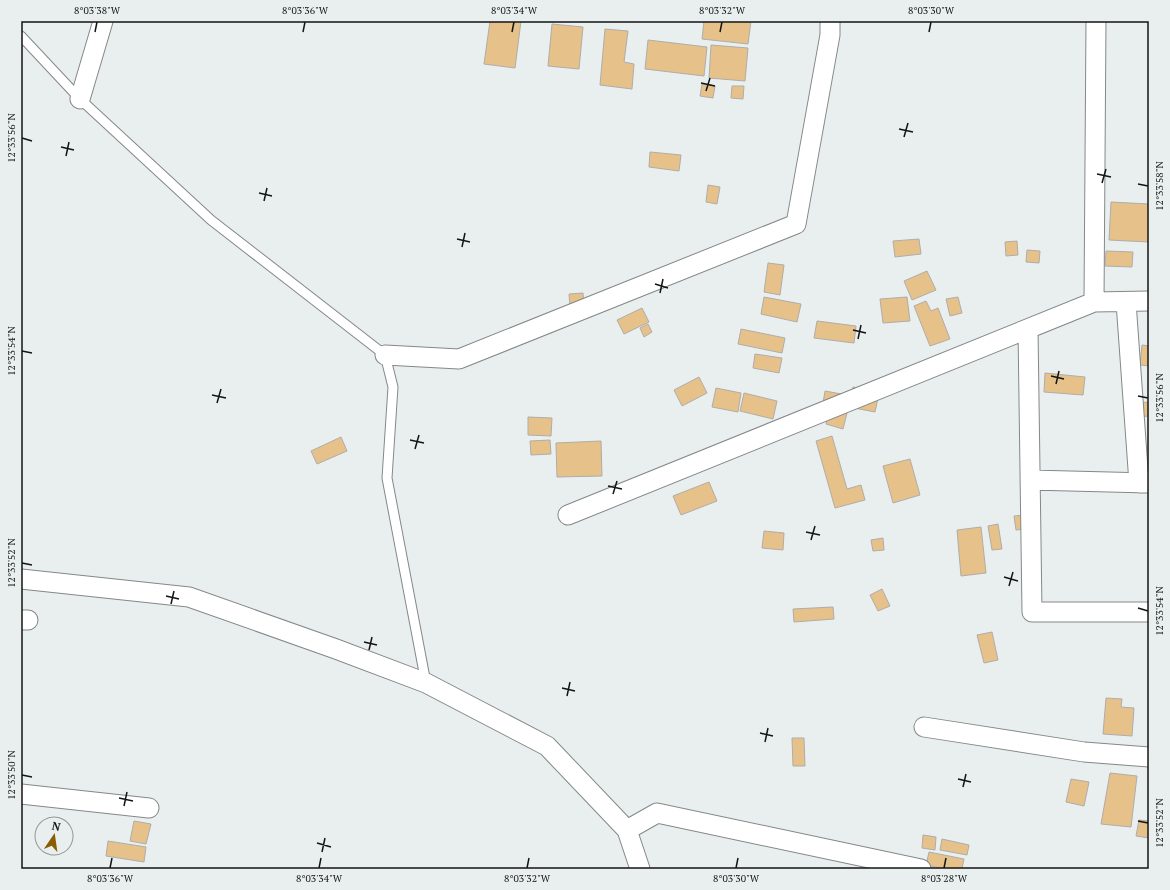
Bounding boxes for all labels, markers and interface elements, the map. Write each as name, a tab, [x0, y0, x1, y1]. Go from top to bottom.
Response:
text: 8°03'38"W	[74, 4, 121, 17]
text: 8°03'36"W	[282, 4, 329, 17]
text: 8°03'34"W	[491, 4, 538, 17]
text: 8°03'32"W	[699, 4, 746, 17]
text: 8°03'30"W	[908, 4, 955, 17]
text: 12°33'56"N	[5, 113, 18, 163]
text: 12°33'58"N	[1153, 161, 1166, 211]
text: 12°33'54"N	[5, 326, 18, 376]
text: 12°33'56"N	[1153, 373, 1166, 423]
text: 12°33'52"N	[5, 538, 18, 588]
text: 12°33'54"N	[1153, 586, 1166, 636]
text: 12°33'50"N	[5, 750, 18, 800]
text: 12°33'52"N	[1153, 798, 1166, 848]
north arrow	[34, 816, 74, 856]
text: N	[51, 818, 63, 834]
text: 8°03'36"W	[87, 872, 134, 885]
text: 8°03'34"W	[296, 872, 343, 885]
text: 8°03'32"W	[504, 872, 551, 885]
text: 8°03'30"W	[713, 872, 760, 885]
text: 8°03'28"W	[921, 872, 968, 885]

